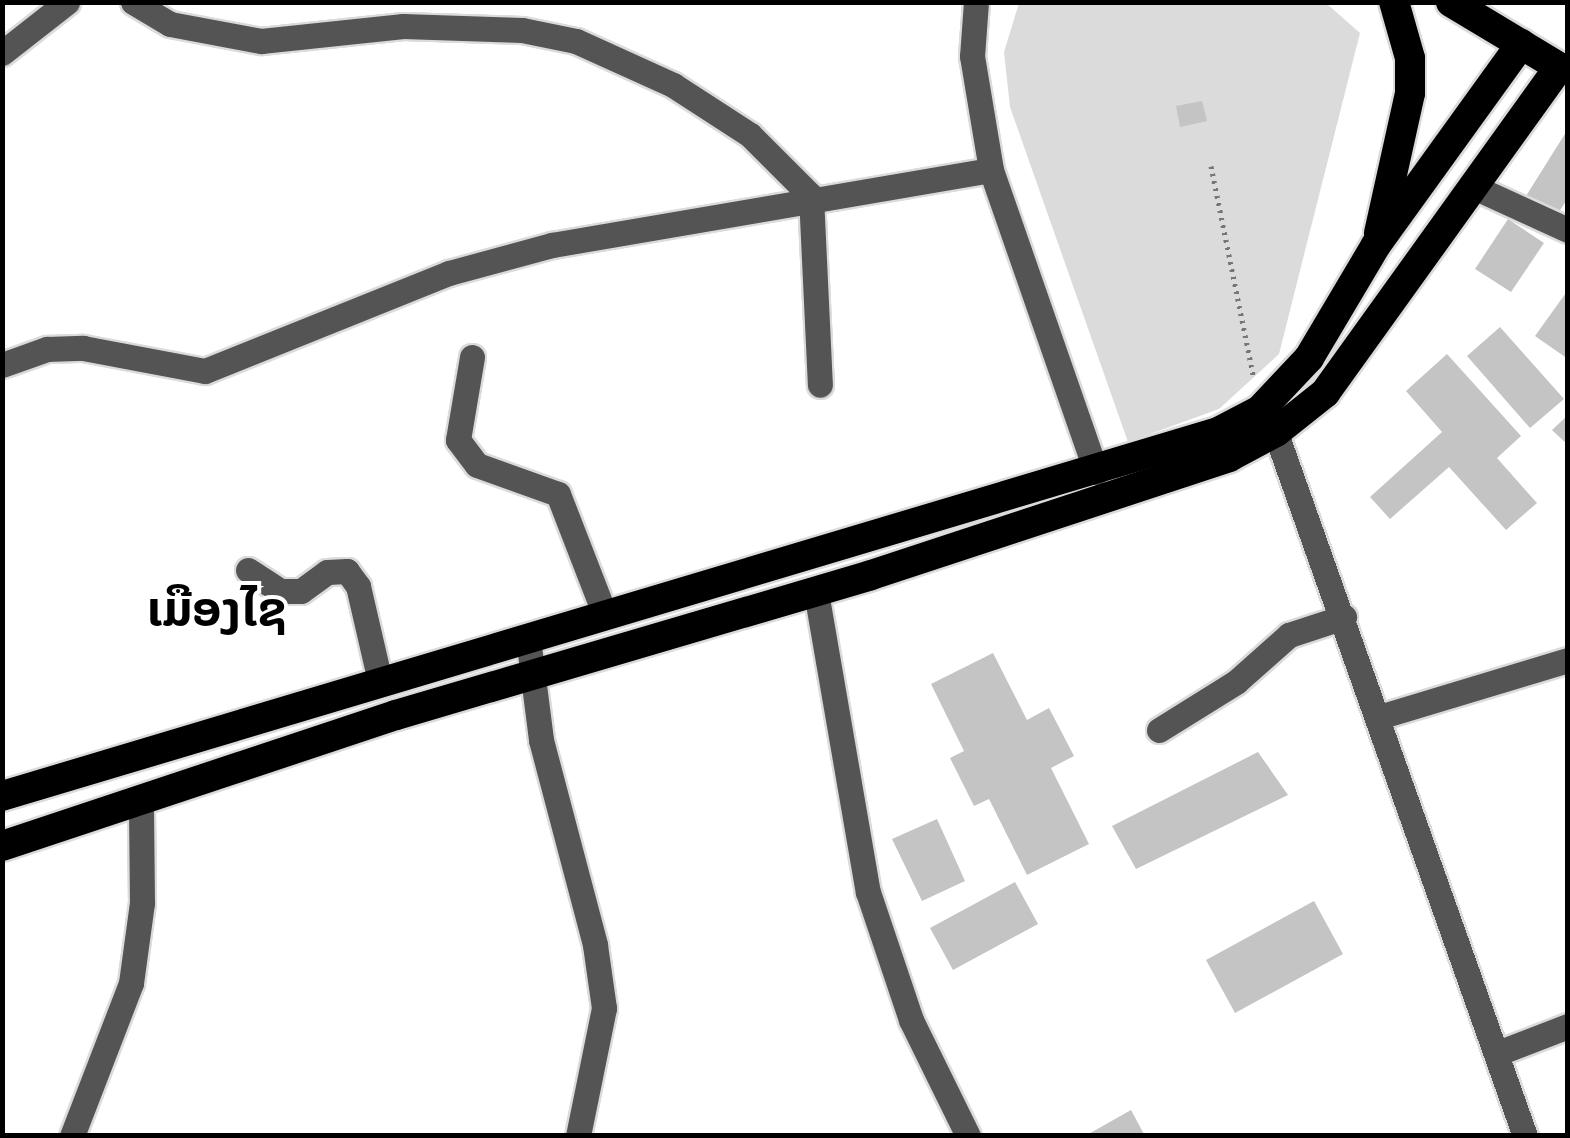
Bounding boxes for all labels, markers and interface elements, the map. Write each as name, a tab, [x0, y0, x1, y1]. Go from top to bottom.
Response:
district label: ເມືອງໄຊ	[147, 581, 287, 639]

